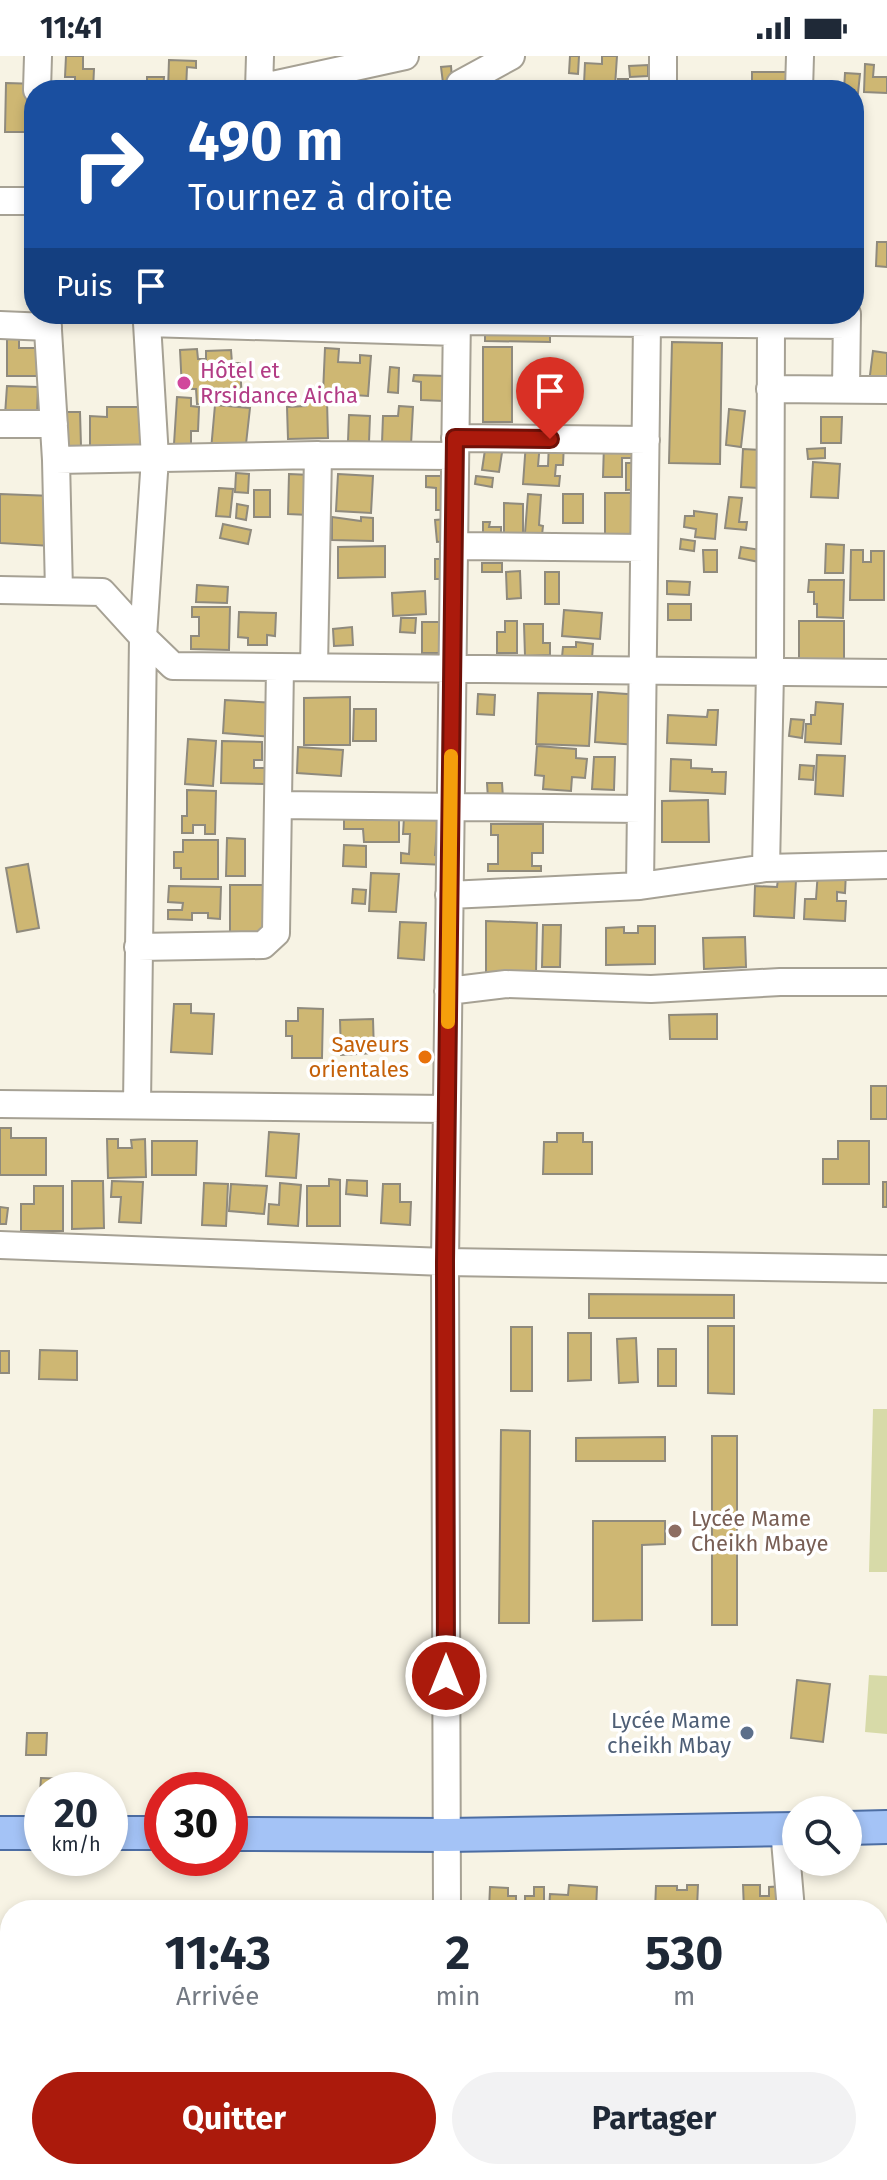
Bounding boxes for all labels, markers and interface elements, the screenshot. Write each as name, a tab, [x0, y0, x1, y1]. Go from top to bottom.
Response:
text: 11:41	[40, 10, 103, 46]
text: 490 m	[188, 108, 343, 175]
icon: right	[56, 112, 160, 216]
text: Tournez à droite	[188, 176, 453, 220]
icon: arrive	[129, 264, 173, 308]
text: Puis	[56, 268, 113, 304]
place label: Hôtel et Rrsidance Aicha	[200, 357, 358, 409]
pin	[516, 357, 584, 439]
icon: arrive	[528, 369, 572, 413]
marker: Hôtel et Rrsidance Aicha	[175, 374, 193, 392]
place label: Saveurs orientales	[308, 1031, 409, 1083]
marker: Saveurs orientales	[416, 1048, 434, 1066]
place label: Lycée Mame Cheikh Mbaye	[691, 1505, 829, 1557]
marker: Lycée Mame Cheikh Mbaye	[666, 1522, 684, 1540]
position arrow	[404, 1634, 488, 1718]
place label: Lycée Mame cheikh Mbay	[607, 1707, 731, 1759]
marker: Lycée Mame cheikh Mbay	[738, 1724, 756, 1742]
speed limit sign: 30	[144, 1772, 248, 1876]
text: 20	[54, 1790, 98, 1838]
map controls	[782, 1796, 862, 1876]
button: search	[782, 1796, 862, 1876]
text: km/h	[51, 1832, 101, 1856]
text: 11:43	[165, 1924, 271, 1982]
text: 2	[446, 1924, 470, 1982]
text: 530	[645, 1924, 723, 1982]
text: Arrivée	[176, 1981, 259, 2012]
text: min	[436, 1981, 480, 2012]
text: m	[673, 1981, 695, 2012]
button: Quitter	[32, 2072, 436, 2164]
button: Partager	[452, 2072, 856, 2164]

